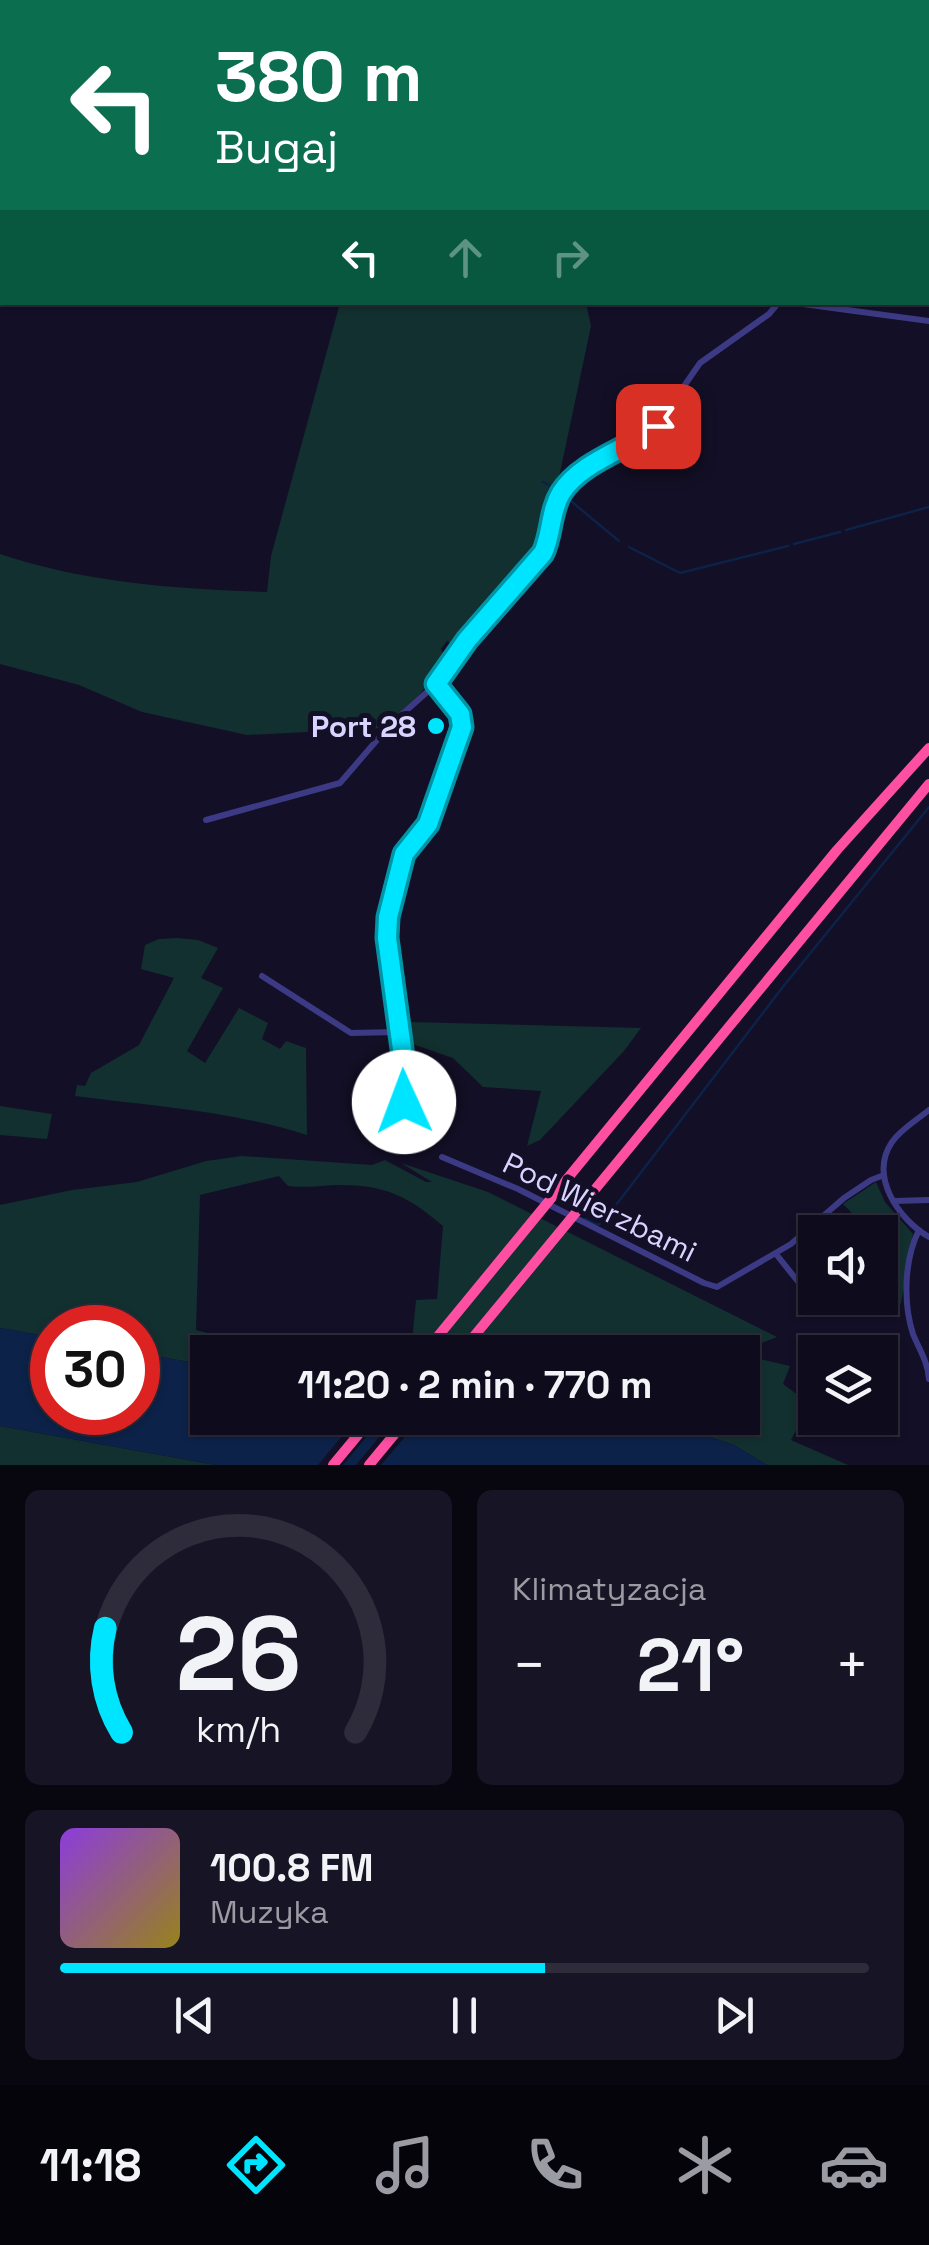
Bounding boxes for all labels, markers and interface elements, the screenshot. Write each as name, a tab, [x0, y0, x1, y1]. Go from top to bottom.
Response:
text: 380 m	[215, 32, 422, 121]
icon: left	[50, 40, 180, 170]
text: Bugaj	[215, 119, 338, 176]
icon: left	[333, 230, 388, 285]
icon: ahead	[438, 230, 493, 285]
icon: right	[543, 230, 598, 285]
pin	[616, 384, 701, 469]
icon: arrive	[631, 399, 686, 454]
place label: Port 28	[311, 707, 416, 746]
marker: Port 28	[425, 715, 447, 737]
position arrow	[352, 1050, 456, 1154]
street label: Pod Wierzbami	[497, 1143, 703, 1271]
map controls	[798, 1215, 898, 1435]
button: sound	[798, 1215, 898, 1315]
speed limit sign: 30	[30, 1305, 160, 1435]
button: layers	[798, 1335, 898, 1435]
text: 11:20 · 2 min · 770 m	[298, 1361, 652, 1409]
text: Klimatyzacja	[512, 1569, 706, 1609]
text: 26	[175, 1588, 302, 1720]
text: 21°	[636, 1617, 745, 1713]
text: −	[512, 1630, 546, 1700]
text: +	[835, 1630, 869, 1700]
text: km/h	[196, 1707, 281, 1752]
text: 100.8 FM	[210, 1844, 374, 1892]
text: Muzyka	[210, 1892, 329, 1932]
icon: previous	[167, 1988, 222, 2043]
icon: pause	[437, 1988, 492, 2043]
icon: next	[707, 1988, 762, 2043]
icon: directions	[221, 2130, 291, 2200]
icon: music	[370, 2130, 440, 2200]
icon: phone	[520, 2130, 590, 2200]
icon: climate	[670, 2130, 740, 2200]
icon: car	[819, 2130, 889, 2200]
text: 11:18	[40, 2137, 141, 2194]

